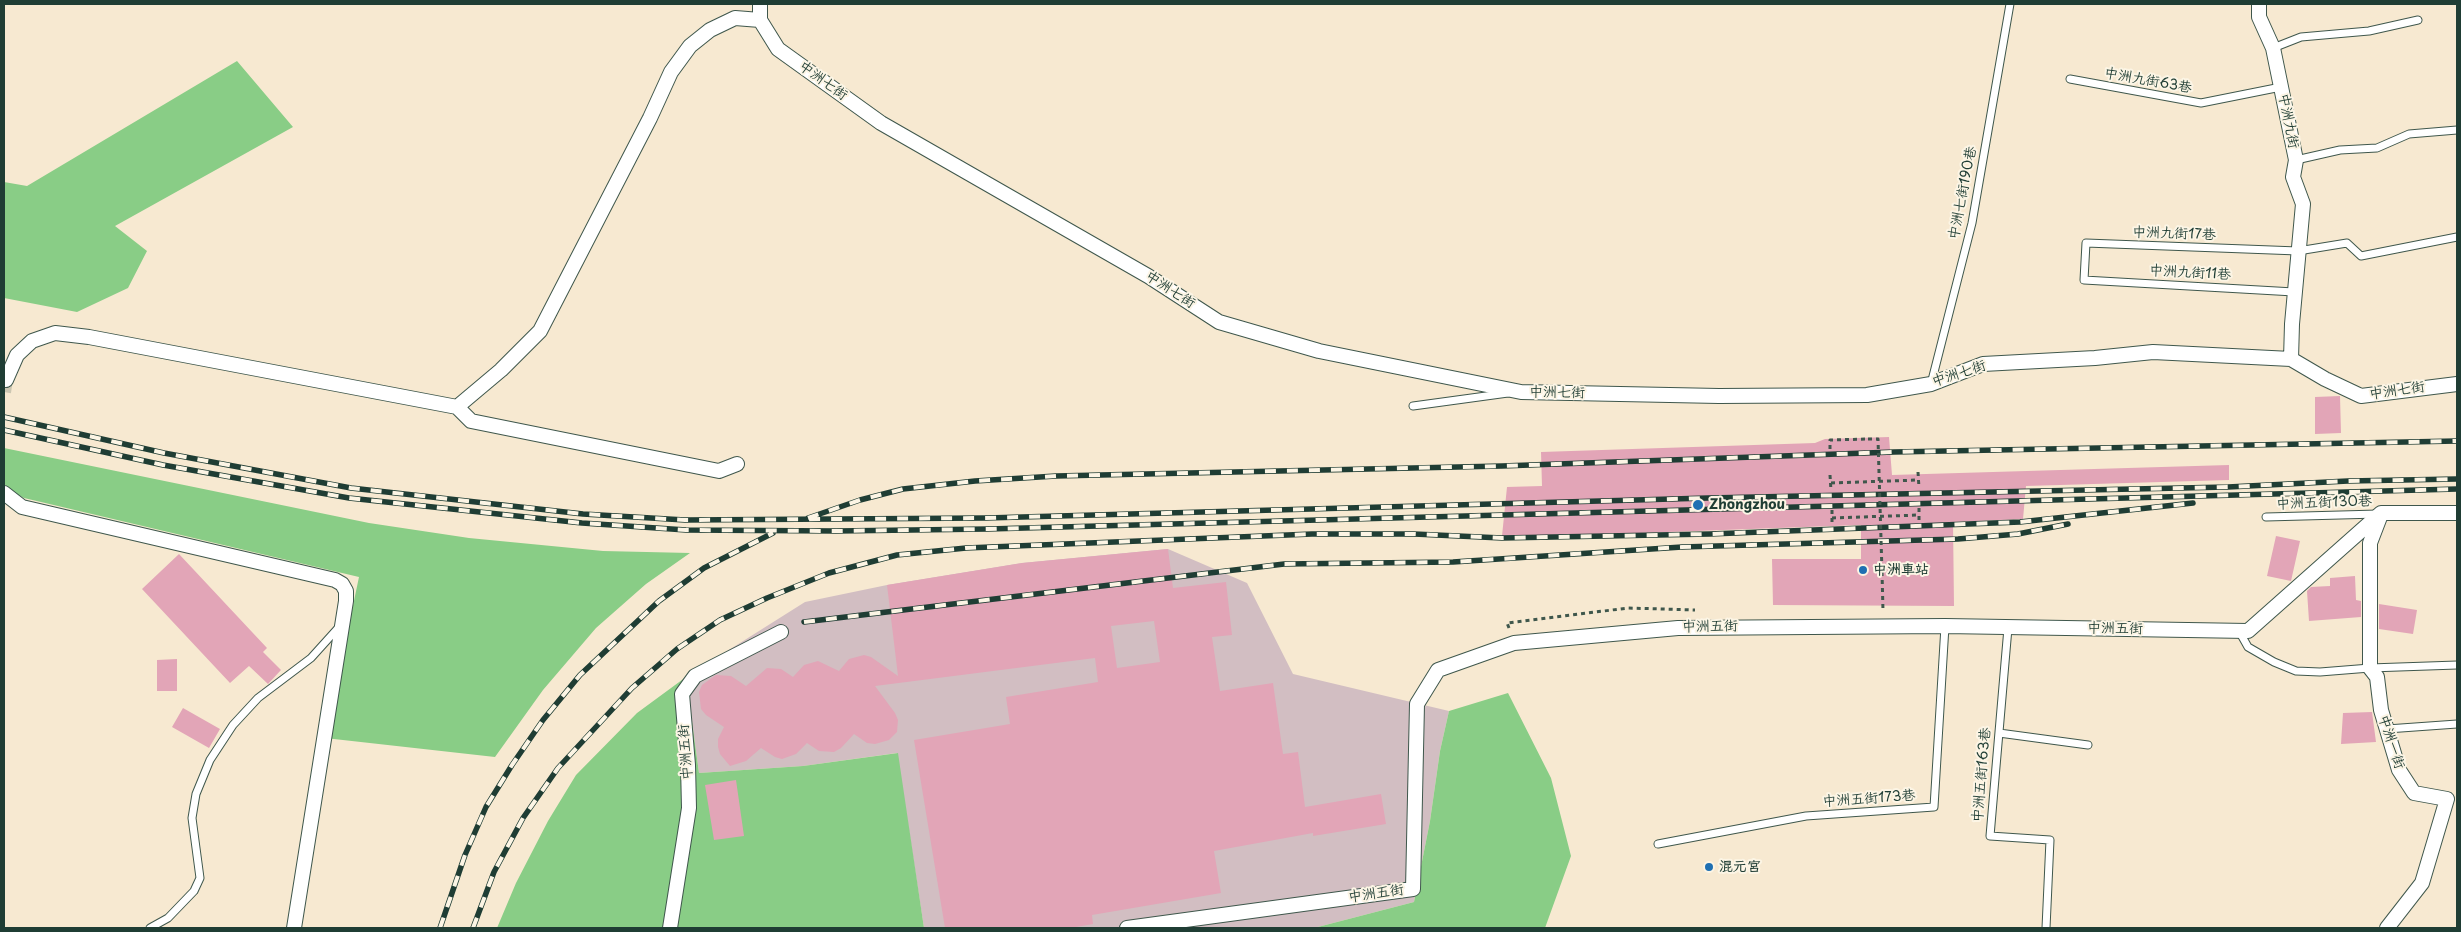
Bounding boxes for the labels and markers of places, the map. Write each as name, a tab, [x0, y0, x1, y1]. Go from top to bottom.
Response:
place label: Zhongzhou	[1709, 497, 1785, 513]
marker: Zhongzhou	[1691, 498, 1705, 512]
place label: 中洲車站	[1873, 562, 1929, 578]
marker: 中洲車站	[1857, 564, 1869, 576]
place label: 混元宮	[1719, 859, 1761, 875]
marker: 混元宮	[1703, 861, 1715, 873]

